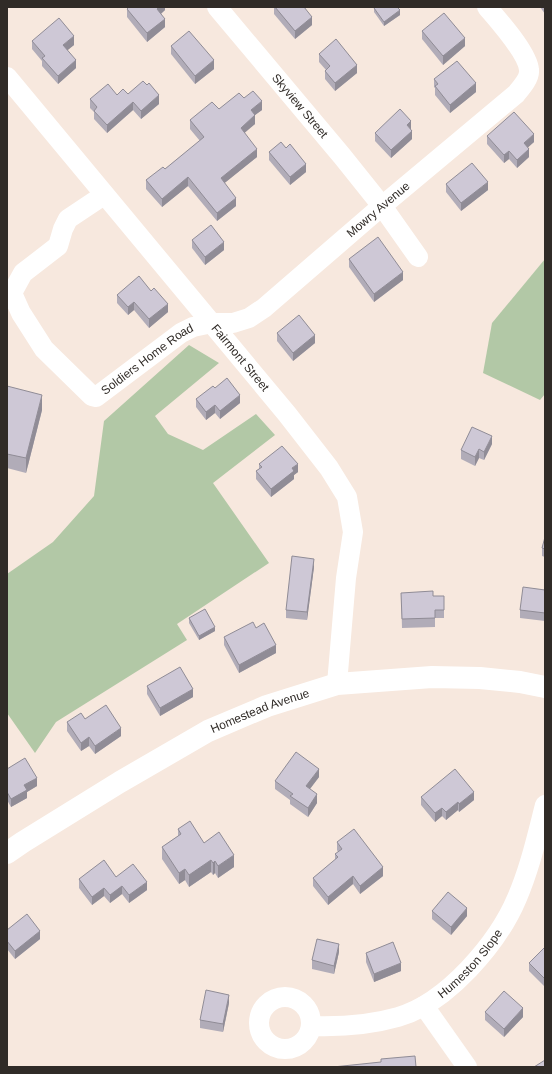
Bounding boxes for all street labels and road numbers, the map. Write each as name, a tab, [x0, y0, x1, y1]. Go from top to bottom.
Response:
street label: Skyview Street	[269, 71, 331, 141]
street label: Mowry Avenue	[344, 179, 413, 240]
street label: Soldiers Home Road	[99, 321, 196, 398]
street label: Fairmont Street	[208, 321, 273, 395]
street label: Homestead Avenue	[208, 686, 311, 736]
street label: Humeston Slope	[435, 926, 505, 1001]

